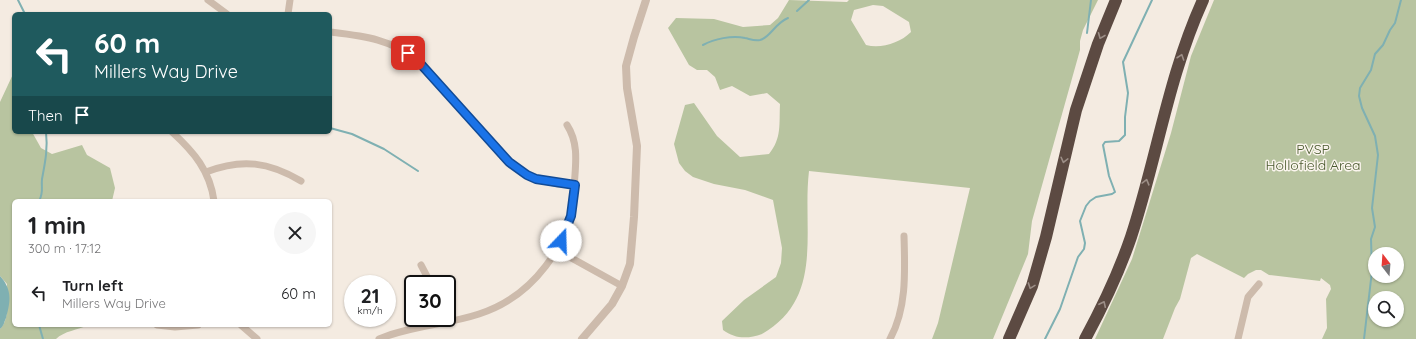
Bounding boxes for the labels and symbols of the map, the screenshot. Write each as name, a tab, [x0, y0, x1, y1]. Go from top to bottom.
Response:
one-way arrow	[1098, 32, 1106, 39]
pin	[391, 36, 425, 70]
one-way arrow	[1177, 54, 1185, 61]
park label: PVSP Hollofield Area	[1265, 140, 1361, 174]
one-way arrow	[1061, 157, 1069, 164]
one-way arrow	[1142, 179, 1150, 185]
position arrow	[540, 220, 582, 262]
north arrow	[1368, 247, 1404, 283]
speed limit sign: 30	[404, 275, 456, 327]
one-way arrow	[1027, 282, 1036, 289]
one-way arrow	[1098, 301, 1106, 309]

